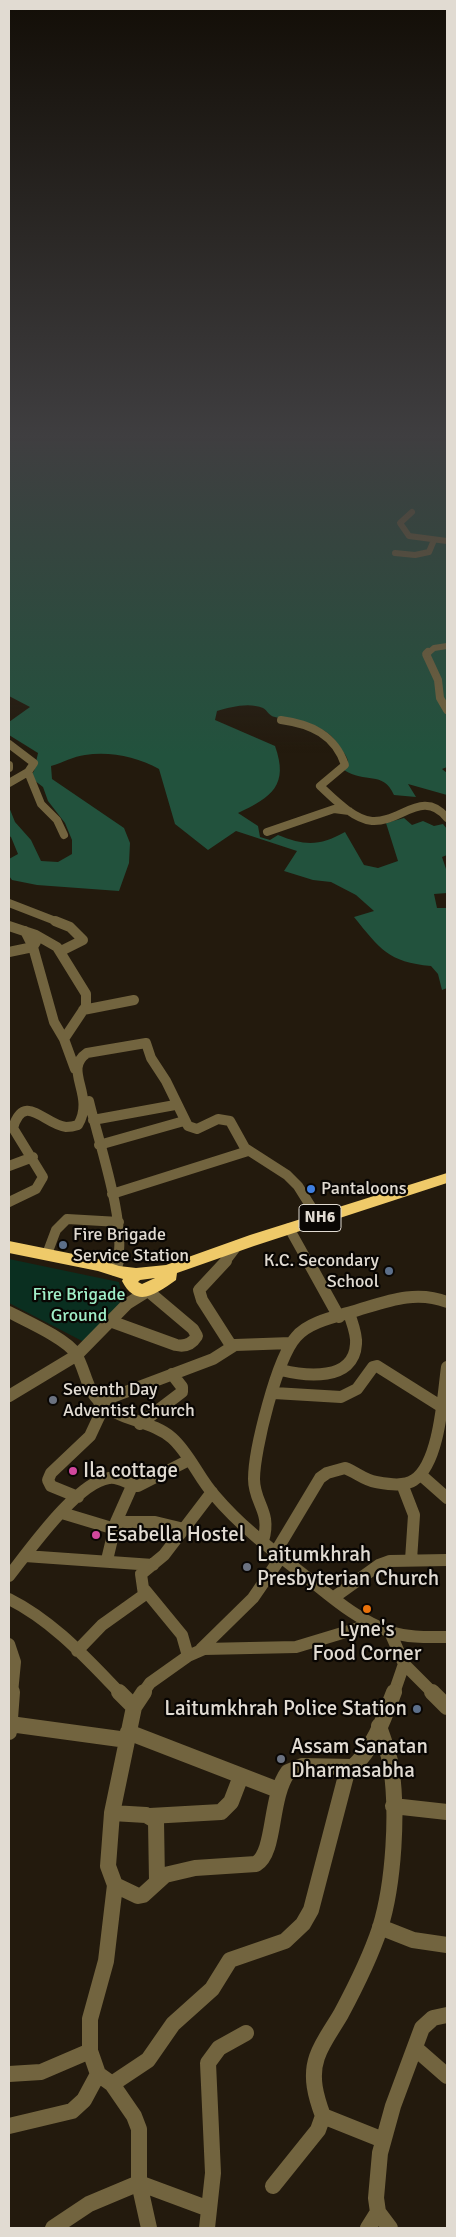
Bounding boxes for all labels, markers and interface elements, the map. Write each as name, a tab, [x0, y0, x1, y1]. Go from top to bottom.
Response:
place label: Pantaloons	[321, 1178, 407, 1200]
marker: Pantaloons	[305, 1183, 317, 1195]
road number: NH6	[299, 1204, 341, 1232]
place label: Fire Brigade Service Station	[73, 1224, 189, 1266]
marker: Fire Brigade Service Station	[57, 1239, 69, 1251]
place label: K.C. Secondary School	[264, 1250, 379, 1292]
marker: K.C. Secondary School	[383, 1265, 395, 1277]
park label: Fire Brigade Ground	[32, 1284, 126, 1326]
place label: Seventh Day Adventist Church	[63, 1379, 195, 1422]
marker: Seventh Day Adventist Church	[47, 1394, 59, 1406]
place label: Ila cottage	[83, 1458, 178, 1484]
marker: Ila cottage	[67, 1465, 79, 1477]
place label: Esabella Hostel	[106, 1522, 245, 1548]
marker: Esabella Hostel	[90, 1529, 102, 1541]
place label: Laitumkhrah Presbyterian Church	[257, 1542, 439, 1592]
marker: Laitumkhrah Presbyterian Church	[241, 1561, 253, 1573]
marker: Lyne's Food Corner	[361, 1603, 373, 1615]
place label: Lyne's Food Corner	[313, 1617, 421, 1667]
place label: Laitumkhrah Police Station	[164, 1696, 407, 1722]
marker: Laitumkhrah Police Station	[411, 1703, 423, 1715]
place label: Assam Sanatan Dharmasabha	[291, 1734, 428, 1784]
marker: Assam Sanatan Dharmasabha	[275, 1753, 287, 1765]

